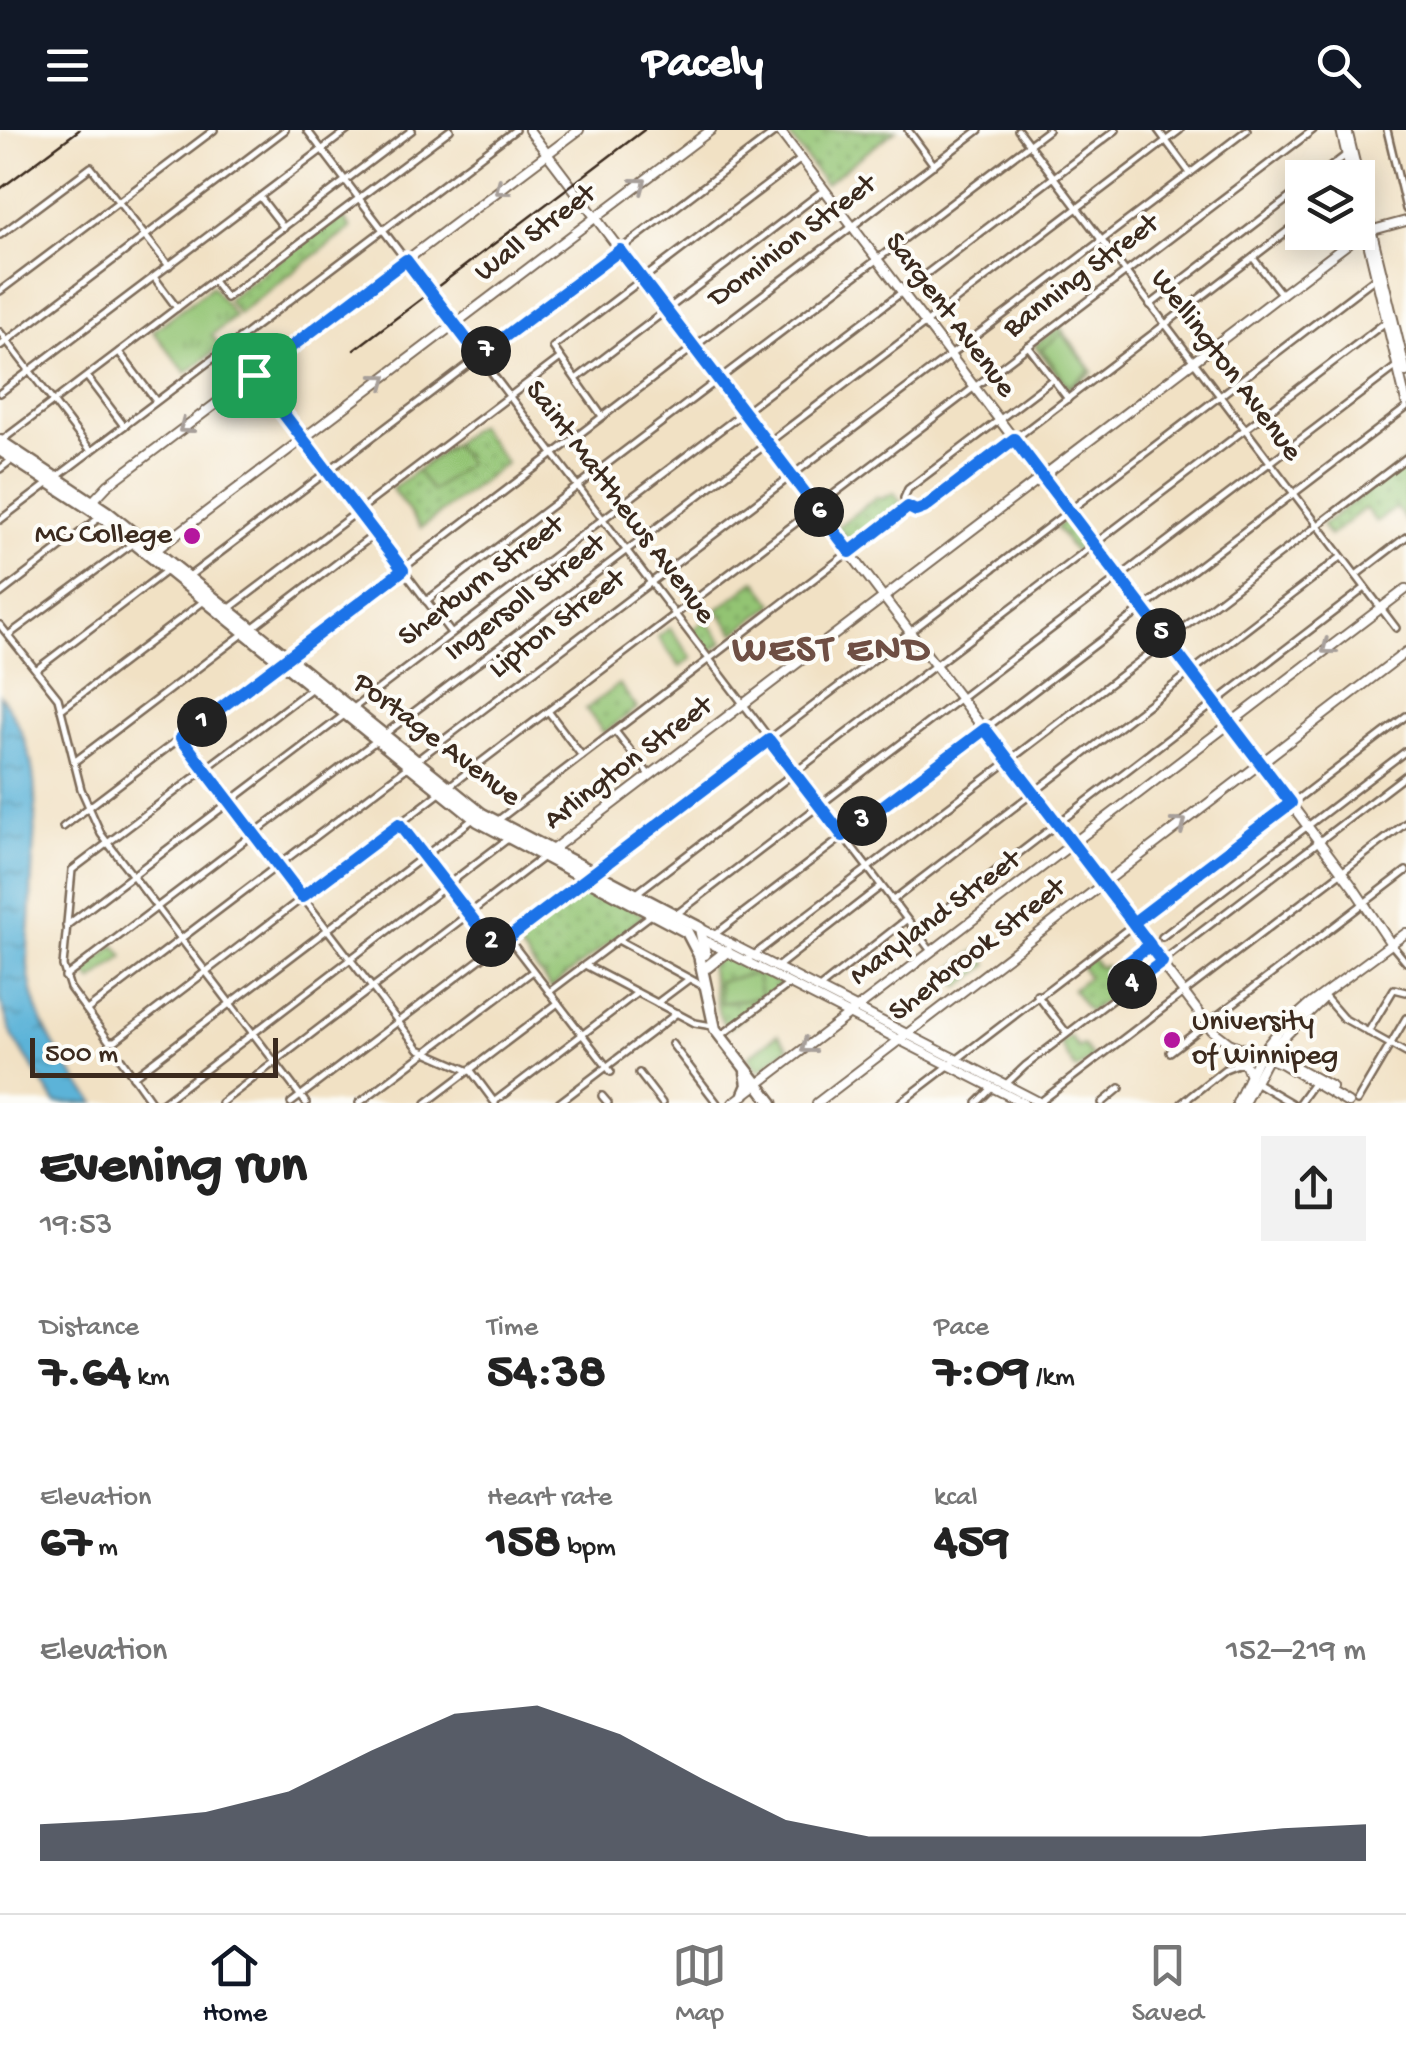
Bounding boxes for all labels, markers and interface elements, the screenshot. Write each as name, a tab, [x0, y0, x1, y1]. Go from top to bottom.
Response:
icon: menu	[40, 38, 95, 93]
icon: search	[1311, 38, 1366, 93]
text: Pacely	[643, 39, 763, 92]
map controls	[1285, 160, 1375, 250]
button: layers	[1285, 160, 1375, 250]
street label: Dominion Street	[701, 166, 886, 318]
street label: Wall Street	[469, 176, 606, 291]
one-way arrow	[494, 177, 512, 194]
one-way arrow	[629, 178, 647, 195]
street label: Banning Street	[997, 206, 1169, 347]
street label: Sargent Avenue	[876, 227, 1023, 406]
street label: Wellington Avenue	[1141, 263, 1309, 469]
pin: 7	[461, 326, 511, 376]
pin	[212, 333, 297, 418]
text: 7	[479, 334, 493, 367]
icon: arrive	[227, 348, 282, 403]
one-way arrow	[370, 374, 388, 391]
street label: Saint Matthews Avenue	[516, 374, 722, 632]
one-way arrow	[178, 416, 196, 433]
pin: 6	[794, 487, 844, 537]
text: 6	[812, 495, 826, 528]
street label: Sherburn Street	[392, 507, 574, 656]
place label: MC College	[35, 519, 173, 554]
marker: MC College	[181, 525, 203, 547]
street label: Ingersoll Street	[439, 526, 615, 671]
street label: Lipton Street	[483, 561, 635, 688]
pin: 5	[1136, 608, 1186, 658]
text: 5	[1154, 616, 1168, 649]
district label: WEST END	[732, 628, 932, 675]
one-way arrow	[1322, 636, 1340, 653]
street label: Portage Avenue	[344, 666, 527, 816]
street label: Arlington Street	[538, 688, 722, 839]
pin: 1	[177, 697, 227, 747]
text: 1	[196, 705, 208, 738]
pin: 3	[837, 796, 887, 846]
text: 3	[855, 804, 869, 837]
one-way arrow	[1169, 819, 1187, 836]
street label: Maryland Street	[844, 842, 1031, 995]
street label: Sherbrook Street	[883, 870, 1075, 1031]
pin: 2	[466, 917, 516, 967]
text: 2	[484, 925, 498, 958]
pin: 4	[1107, 959, 1157, 1009]
text: 4	[1125, 967, 1139, 1000]
place label: University of Winnipeg	[1192, 1006, 1338, 1075]
marker: University of Winnipeg	[1161, 1029, 1183, 1051]
scale bar	[30, 1033, 278, 1078]
one-way arrow	[800, 1035, 818, 1052]
text: 500 m	[45, 1039, 118, 1072]
button: share	[1261, 1136, 1366, 1241]
text: Evening run	[40, 1137, 307, 1201]
text: 19:53	[40, 1207, 112, 1245]
text: Distance	[40, 1312, 139, 1345]
text: Time	[487, 1312, 538, 1345]
text: Pace	[934, 1312, 989, 1345]
text: 7.64	[40, 1345, 131, 1404]
text: 54:38	[487, 1345, 606, 1404]
text: 7:09	[934, 1345, 1029, 1404]
text: km	[131, 1362, 170, 1395]
text: /km	[1029, 1362, 1075, 1395]
text: Elevation	[40, 1482, 151, 1515]
text: Heart rate	[487, 1482, 612, 1515]
text: kcal	[934, 1482, 978, 1515]
text: 67	[40, 1515, 91, 1574]
text: 158	[487, 1515, 561, 1574]
text: 459	[934, 1515, 1009, 1574]
text: m	[91, 1532, 118, 1565]
text: bpm	[561, 1532, 616, 1565]
text: Elevation	[40, 1633, 167, 1671]
text: 152–219 m	[1226, 1633, 1366, 1671]
tab: Home	[202, 1938, 267, 2031]
tab: Map	[672, 1938, 727, 2031]
tab: Saved	[1132, 1938, 1204, 2031]

